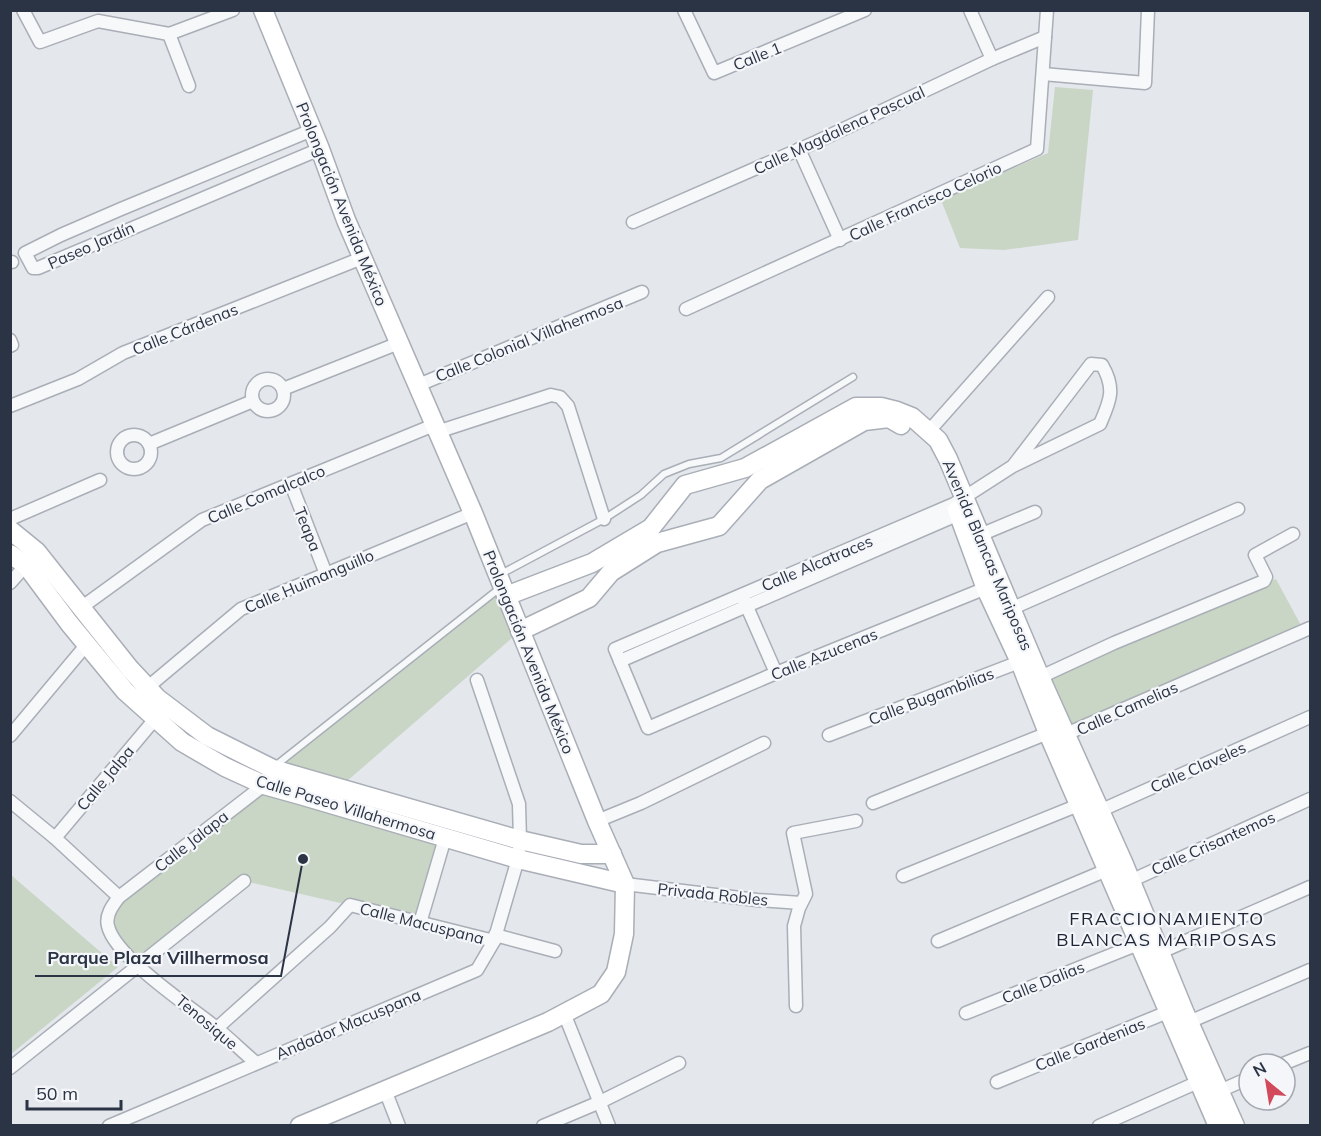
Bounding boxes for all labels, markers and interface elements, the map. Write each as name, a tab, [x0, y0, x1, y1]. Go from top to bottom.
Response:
street label: Calle 1	[730, 37, 784, 75]
street label: Calle Magdalena Pascual	[750, 81, 928, 179]
street label: Prolongación Avenida México	[292, 99, 392, 309]
street label: Calle Francisco Celorio	[846, 157, 1004, 245]
street label: Paseo Jardín	[44, 217, 138, 273]
street label: Calle Colonial Villahermosa	[432, 292, 626, 386]
street label: Calle Cárdenas	[129, 299, 241, 359]
street label: Avenida Blancas Mariposas	[939, 457, 1037, 653]
street label: Calle Comalcalco	[204, 460, 328, 528]
street label: Teapa	[290, 504, 326, 554]
street label: Calle Alcatraces	[758, 530, 876, 595]
street label: Calle Huimanguillo	[241, 545, 377, 617]
street label: Prolongación Avenida México	[479, 547, 579, 757]
street label: Calle Azucenas	[768, 623, 880, 685]
street label: Calle Bugambilias	[865, 663, 997, 729]
street label: Calle Camelias	[1073, 677, 1181, 739]
street label: Calle Claveles	[1147, 737, 1249, 797]
street label: Calle Jalpa	[72, 741, 138, 815]
street label: Calle Paseo Villahermosa	[254, 770, 438, 844]
street label: Calle Jalapa	[150, 806, 232, 876]
street label: Calle Crisantemos	[1148, 807, 1278, 879]
street label: Privada Robles	[657, 878, 769, 910]
street label: Calle Macuspana	[358, 898, 486, 948]
district label: FRACCIONAMIENTO BLANCAS MARIPOSAS	[1056, 907, 1278, 951]
callout: Parque Plaza Villhermosa	[35, 940, 281, 976]
text: Parque Plaza Villhermosa	[47, 946, 269, 969]
street label: Calle Dalias	[999, 956, 1087, 1008]
street label: Andador Macuspana	[272, 984, 424, 1064]
street label: Tenosique	[172, 990, 242, 1054]
street label: Calle Gardenias	[1032, 1013, 1148, 1075]
north arrow	[1237, 1052, 1297, 1112]
text: N	[1249, 1057, 1270, 1081]
scale bar	[27, 1073, 122, 1111]
text: 50 m	[36, 1082, 78, 1105]

